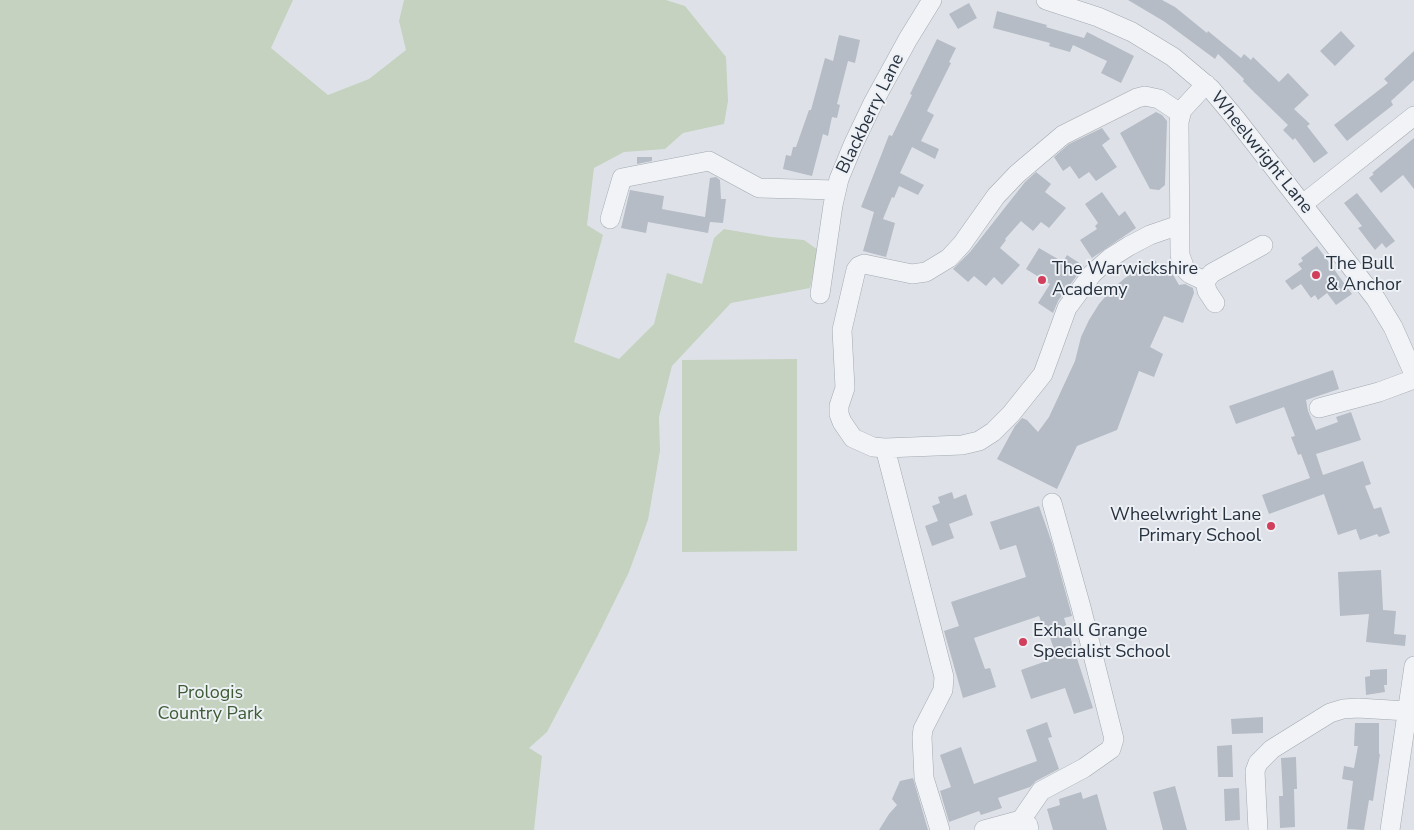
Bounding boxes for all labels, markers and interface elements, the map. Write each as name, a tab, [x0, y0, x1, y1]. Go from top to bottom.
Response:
street label: Blackberry Lane	[833, 50, 909, 178]
street label: Wheelwright Lane	[1205, 88, 1317, 218]
place label: The Bull & Anchor	[1326, 254, 1401, 296]
place label: The Warwickshire Academy	[1052, 259, 1198, 302]
marker: The Bull & Anchor	[1310, 269, 1322, 281]
marker: The Warwickshire Academy	[1036, 274, 1048, 286]
place label: Wheelwright Lane Primary School	[1110, 505, 1261, 548]
marker: Wheelwright Lane Primary School	[1265, 520, 1277, 532]
place label: Exhall Grange Specialist School	[1033, 621, 1170, 664]
marker: Exhall Grange Specialist School	[1017, 636, 1029, 648]
park label: Prologis Country Park	[158, 683, 262, 726]

